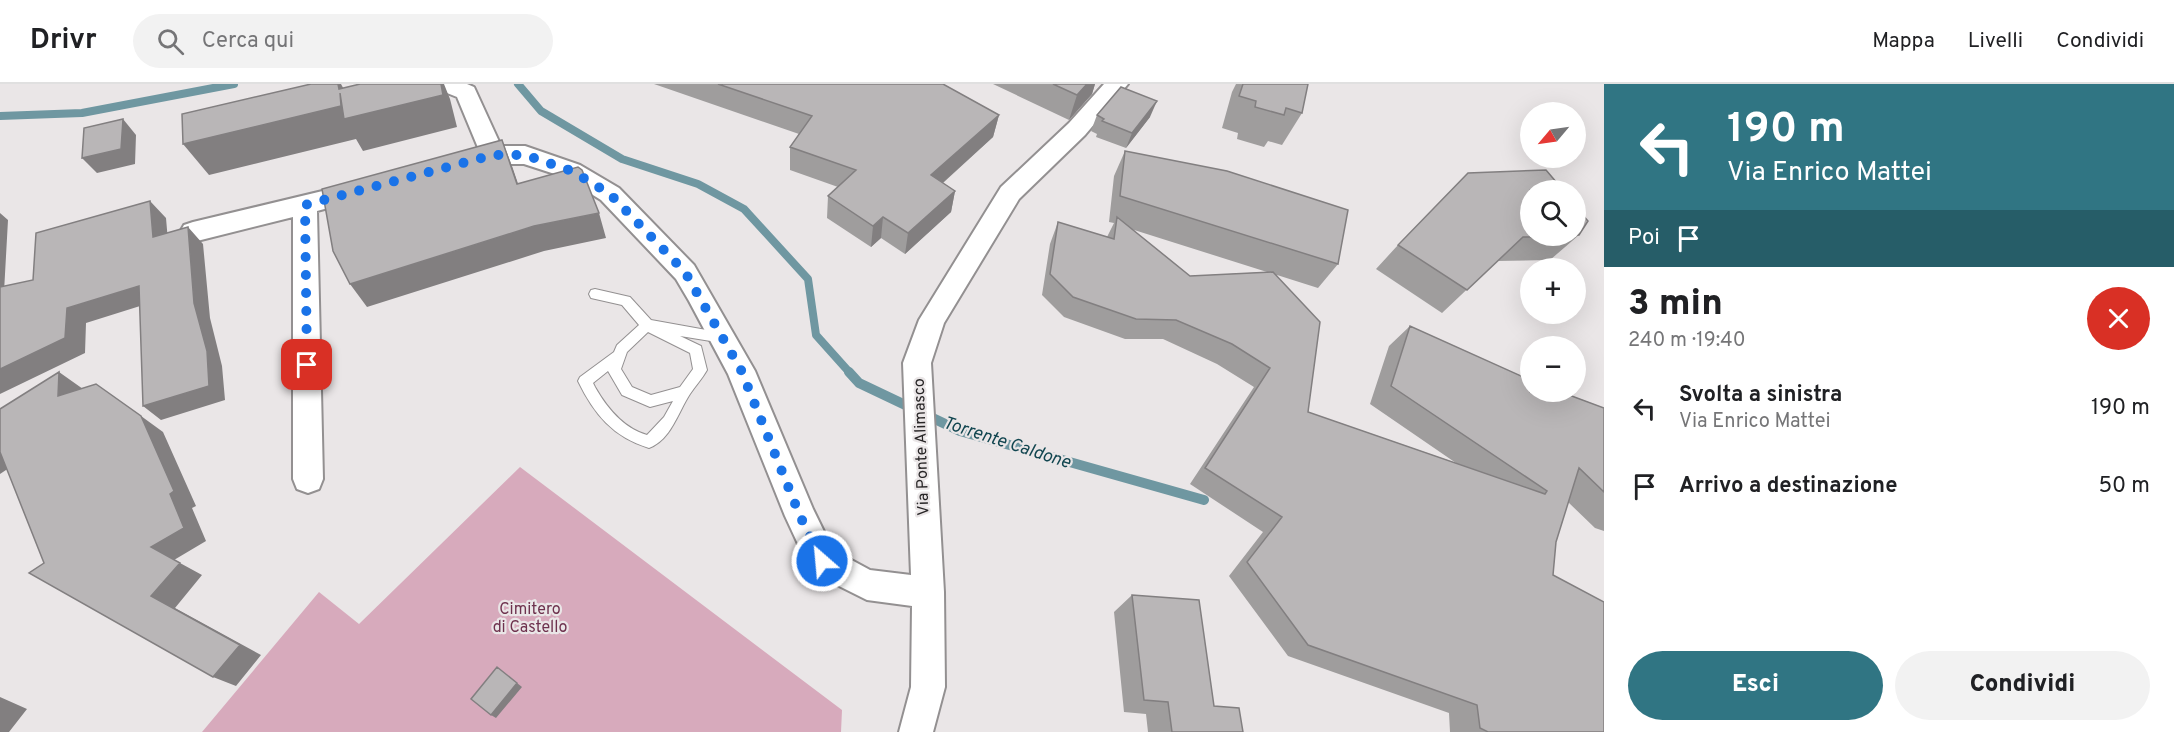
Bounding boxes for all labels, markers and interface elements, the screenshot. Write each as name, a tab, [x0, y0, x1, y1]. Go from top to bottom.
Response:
search box	[133, 14, 553, 68]
text: Drivr	[30, 23, 97, 59]
icon: search	[154, 25, 187, 58]
text: Cerca qui	[202, 28, 294, 55]
text: Mappa	[1872, 28, 1935, 55]
text: Livelli	[1968, 28, 2023, 55]
text: Condividi	[2056, 28, 2144, 55]
north arrow	[1520, 102, 1586, 168]
map controls	[1520, 102, 1586, 402]
text: 190 m	[1727, 104, 1845, 157]
icon: left	[1628, 108, 1706, 186]
text: Via Enrico Mattei	[1727, 156, 1932, 190]
button: search	[1520, 180, 1586, 246]
icon: arrive	[1672, 222, 1705, 255]
text: Poi	[1628, 225, 1660, 252]
button: +	[1520, 258, 1586, 324]
text: 3 min	[1628, 282, 1723, 328]
button: close	[2087, 287, 2150, 350]
text: 240 m · 19:40	[1628, 328, 1746, 354]
button: −	[1520, 336, 1586, 402]
pin	[281, 339, 332, 390]
icon: arrive	[290, 348, 323, 381]
street label: Via Ponte Alimasco	[910, 378, 934, 516]
text: Svolta a sinistra	[1679, 382, 1842, 409]
icon: left	[1628, 392, 1661, 425]
text: 190 m	[2091, 395, 2150, 422]
text: Via Enrico Mattei	[1679, 409, 1831, 435]
water label: Torrente Caldone	[940, 412, 1074, 475]
icon: arrive	[1628, 470, 1661, 503]
text: Arrivo a destinazione	[1679, 473, 1897, 500]
text: 50 m	[2098, 473, 2150, 500]
position arrow	[790, 529, 854, 593]
park label: Cimitero di Castello	[493, 600, 567, 638]
button: Esci	[1628, 651, 1883, 720]
button: Condividi	[1895, 651, 2150, 720]

